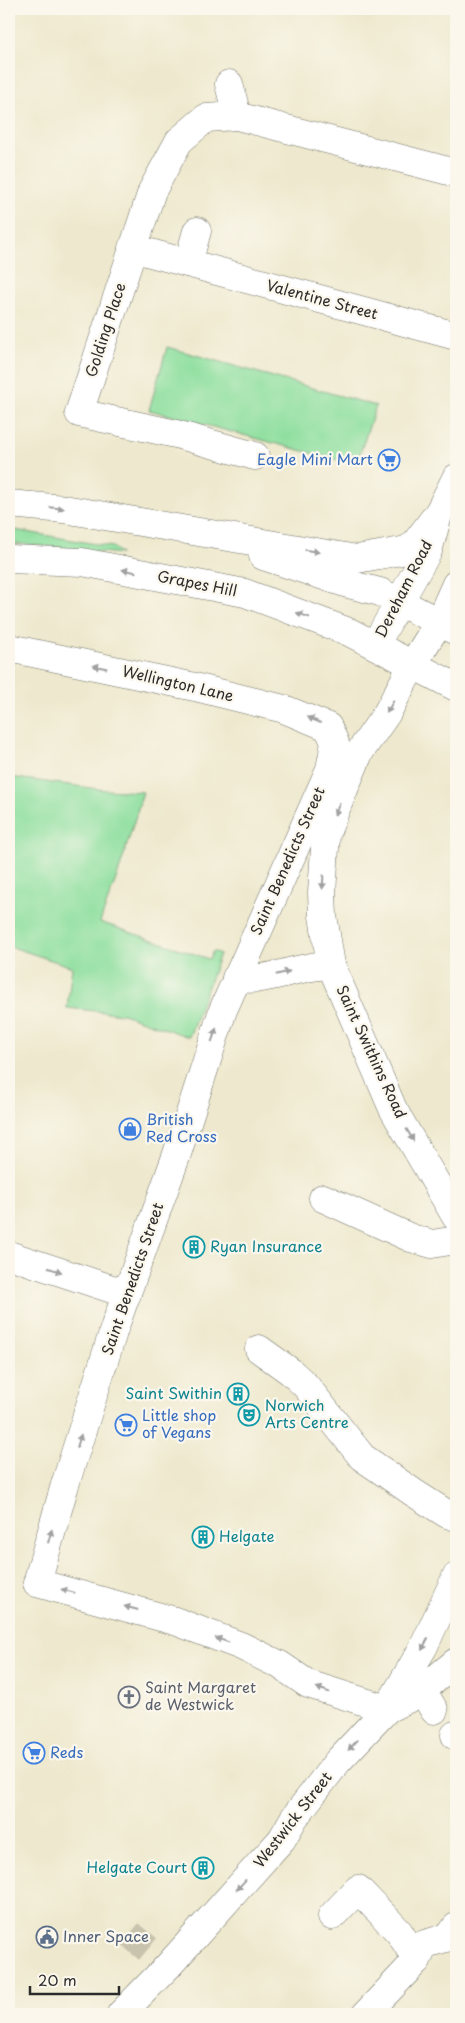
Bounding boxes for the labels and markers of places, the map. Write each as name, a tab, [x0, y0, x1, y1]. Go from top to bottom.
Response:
place label: Eagle Mini Mart	[257, 447, 373, 470]
supermarket icon: Eagle Mini Mart	[377, 448, 401, 472]
place label: British Red Cross	[146, 1107, 217, 1147]
shop icon: British Red Cross	[118, 1117, 142, 1141]
place label: Ryan Insurance	[210, 1234, 322, 1257]
building icon: Ryan Insurance	[182, 1235, 206, 1259]
place label: Saint Swithin	[125, 1381, 222, 1404]
building icon: Saint Swithin	[226, 1382, 250, 1406]
place label: Norwich Arts Centre	[265, 1393, 349, 1433]
place label: Little shop of Vegans	[142, 1403, 216, 1443]
theatre icon: Norwich Arts Centre	[237, 1403, 261, 1427]
supermarket icon: Little shop of Vegans	[114, 1413, 138, 1437]
place label: Helgate	[219, 1524, 275, 1547]
building icon: Helgate	[191, 1525, 215, 1549]
place label: Saint Margaret de Westwick	[145, 1675, 256, 1715]
church icon: Saint Margaret de Westwick	[117, 1685, 141, 1709]
place label: Reds	[50, 1740, 83, 1763]
supermarket icon: Reds	[22, 1741, 46, 1765]
place label: Helgate Court	[86, 1855, 187, 1878]
building icon: Helgate Court	[191, 1856, 215, 1880]
place label: Inner Space	[63, 1924, 149, 1947]
public building icon: Inner Space	[35, 1925, 59, 1949]

